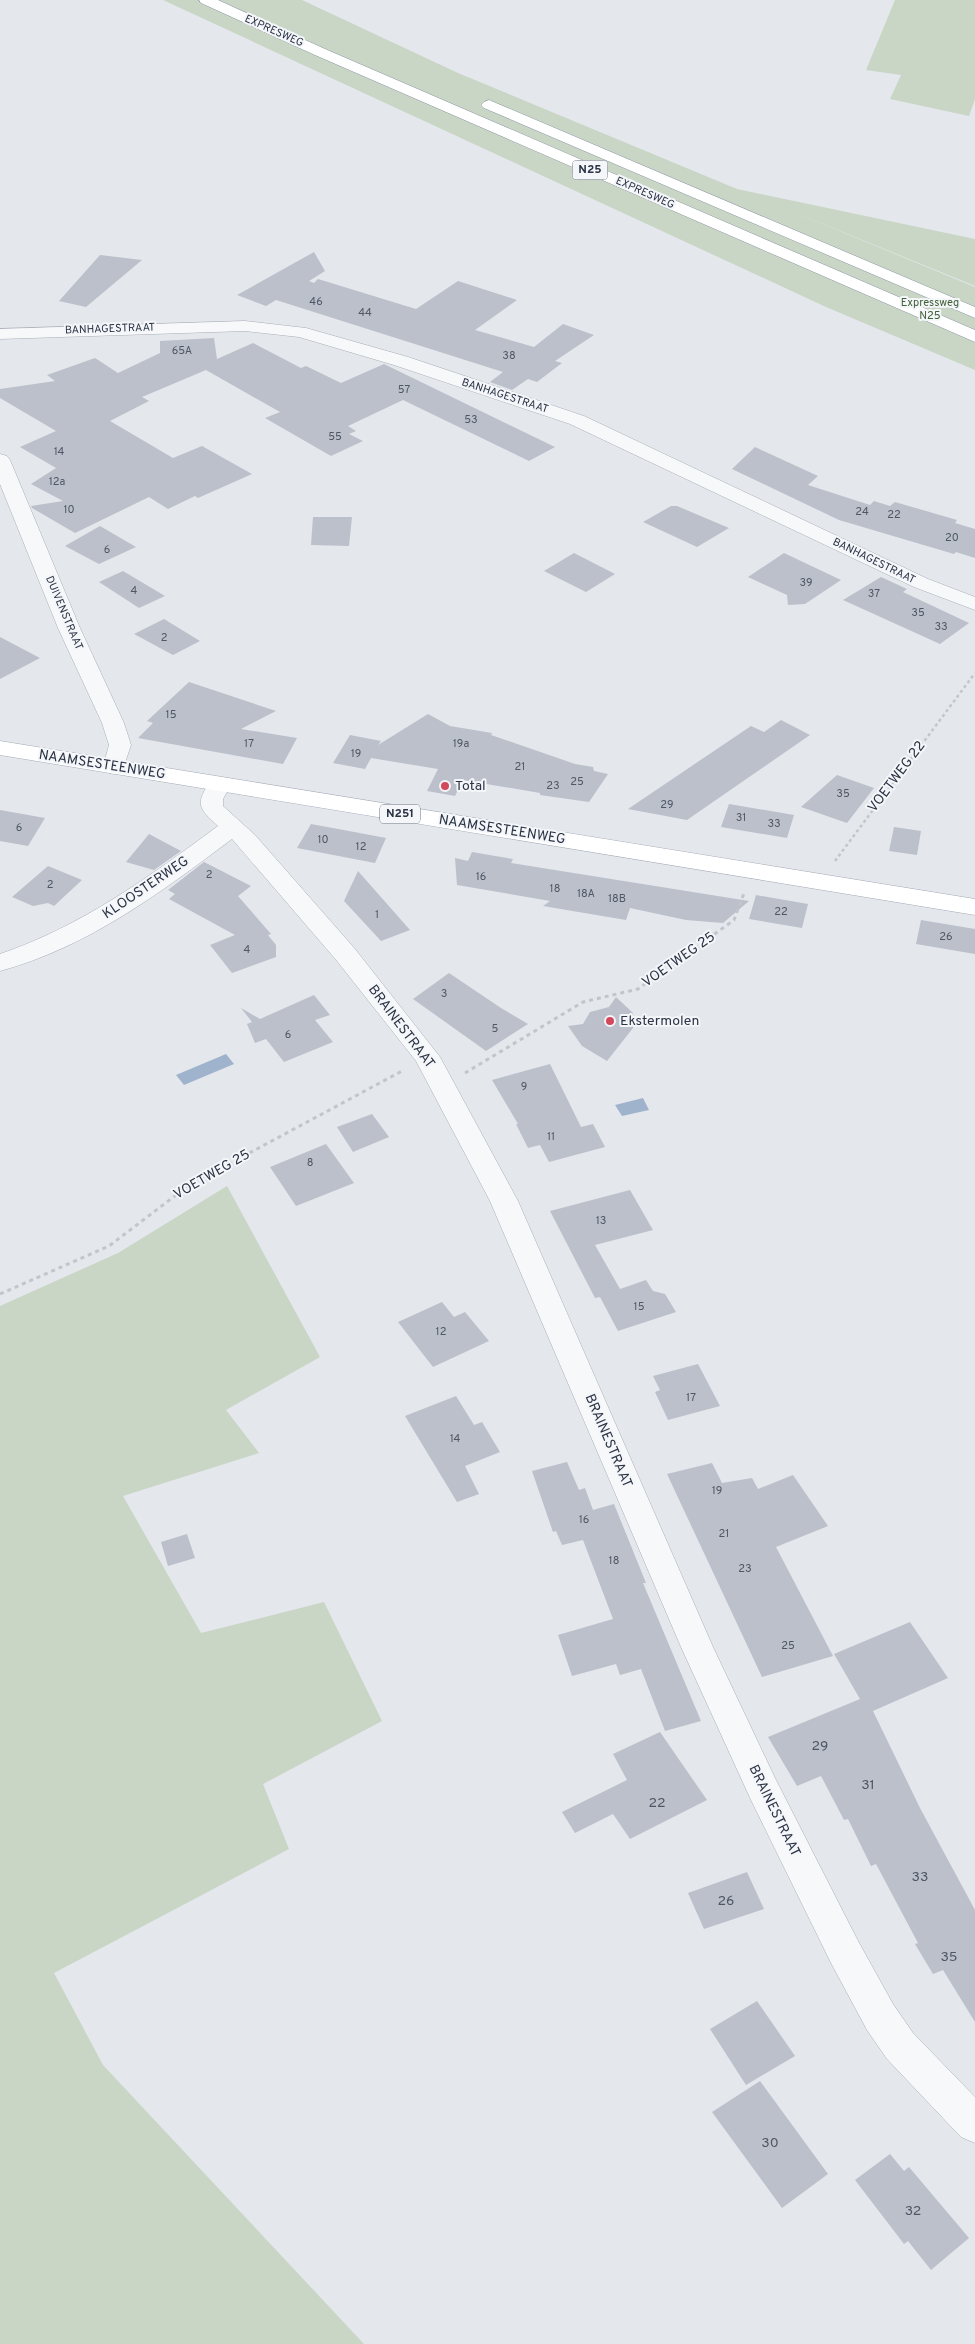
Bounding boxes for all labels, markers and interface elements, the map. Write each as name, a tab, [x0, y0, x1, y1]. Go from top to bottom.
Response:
street label: EXPRESWEG	[242, 12, 306, 50]
road number: N25	[572, 160, 608, 180]
street label: EXPRESWEG	[613, 174, 677, 212]
house number: 46	[309, 295, 323, 309]
park label: Expressweg N25	[901, 296, 959, 323]
house number: 44	[358, 306, 372, 320]
street label: BANHAGESTRAAT	[65, 320, 155, 338]
house number: 65A	[172, 344, 192, 358]
house number: 38	[502, 349, 516, 363]
street label: BANHAGESTRAAT	[460, 375, 550, 417]
house number: 57	[398, 383, 410, 397]
house number: 53	[464, 413, 478, 427]
house number: 55	[328, 430, 342, 444]
house number: 14	[54, 445, 65, 459]
house number: 12a	[49, 475, 66, 489]
house number: 10	[63, 503, 75, 517]
house number: 24	[855, 505, 869, 519]
house number: 22	[887, 508, 901, 522]
house number: 20	[945, 531, 959, 545]
street label: BANHAGESTRAAT	[830, 535, 918, 587]
house number: 6	[104, 543, 110, 557]
street label: DUIVENSTRAAT	[42, 574, 86, 652]
house number: 39	[800, 576, 812, 590]
house number: 4	[131, 584, 138, 598]
house number: 37	[868, 587, 880, 601]
house number: 35	[911, 606, 925, 620]
house number: 33	[934, 620, 948, 634]
house number: 2	[161, 631, 167, 645]
house number: 15	[166, 708, 177, 722]
house number: 17	[244, 737, 254, 751]
house number: 19a	[453, 737, 469, 751]
street label: VOETWEG 22	[865, 738, 929, 816]
street label: NAAMSESTEENWEG	[37, 747, 167, 783]
house number: 19	[351, 747, 361, 761]
house number: 21	[515, 760, 525, 774]
house number: 25	[570, 775, 584, 789]
place label: Total	[455, 778, 486, 795]
house number: 23	[546, 779, 560, 793]
marker: Total	[439, 780, 451, 792]
house number: 35	[836, 787, 850, 801]
house number: 29	[660, 798, 674, 812]
road number: N251	[380, 804, 420, 824]
house number: 31	[736, 811, 746, 825]
street label: NAAMSESTEENWEG	[437, 812, 567, 848]
house number: 33	[767, 817, 781, 831]
house number: 6	[16, 821, 22, 835]
house number: 10	[317, 833, 329, 847]
house number: 12	[356, 840, 366, 854]
street label: KLOOSTERWEG	[100, 853, 192, 923]
house number: 2	[206, 868, 212, 882]
house number: 16	[476, 870, 486, 884]
house number: 2	[47, 878, 53, 892]
house number: 18	[550, 882, 560, 896]
house number: 18A	[577, 887, 595, 901]
house number: 18B	[608, 892, 626, 906]
house number: 22	[774, 905, 788, 919]
house number: 1	[375, 908, 379, 922]
street label: VOETWEG 25	[639, 929, 719, 991]
house number: 26	[939, 930, 953, 944]
house number: 4	[244, 943, 251, 957]
street label: BRAINESTRAAT	[364, 982, 438, 1072]
house number: 3	[441, 987, 447, 1001]
place label: Ekstermolen	[620, 1013, 699, 1030]
marker: Ekstermolen	[604, 1015, 616, 1027]
house number: 5	[492, 1022, 499, 1036]
house number: 6	[285, 1028, 291, 1042]
house number: 9	[521, 1080, 527, 1094]
house number: 11	[547, 1130, 555, 1144]
street label: VOETWEG 25	[171, 1146, 253, 1204]
house number: 8	[307, 1156, 313, 1170]
house number: 13	[596, 1214, 606, 1228]
house number: 15	[634, 1300, 645, 1314]
house number: 12	[436, 1325, 446, 1339]
house number: 17	[686, 1391, 696, 1405]
street label: BRAINESTRAAT	[581, 1392, 635, 1490]
house number: 14	[450, 1432, 461, 1446]
house number: 19	[712, 1484, 722, 1498]
house number: 16	[579, 1513, 589, 1527]
house number: 21	[719, 1527, 729, 1541]
house number: 18	[609, 1554, 619, 1568]
house number: 23	[738, 1562, 752, 1576]
house number: 25	[781, 1639, 795, 1653]
house number: 29	[812, 1738, 828, 1755]
street label: BRAINESTRAAT	[744, 1762, 804, 1860]
house number: 31	[861, 1777, 875, 1794]
house number: 22	[648, 1795, 666, 1812]
house number: 33	[912, 1869, 928, 1886]
house number: 26	[718, 1893, 734, 1910]
house number: 35	[940, 1949, 958, 1966]
house number: 30	[761, 2135, 779, 2152]
house number: 32	[905, 2203, 921, 2220]

